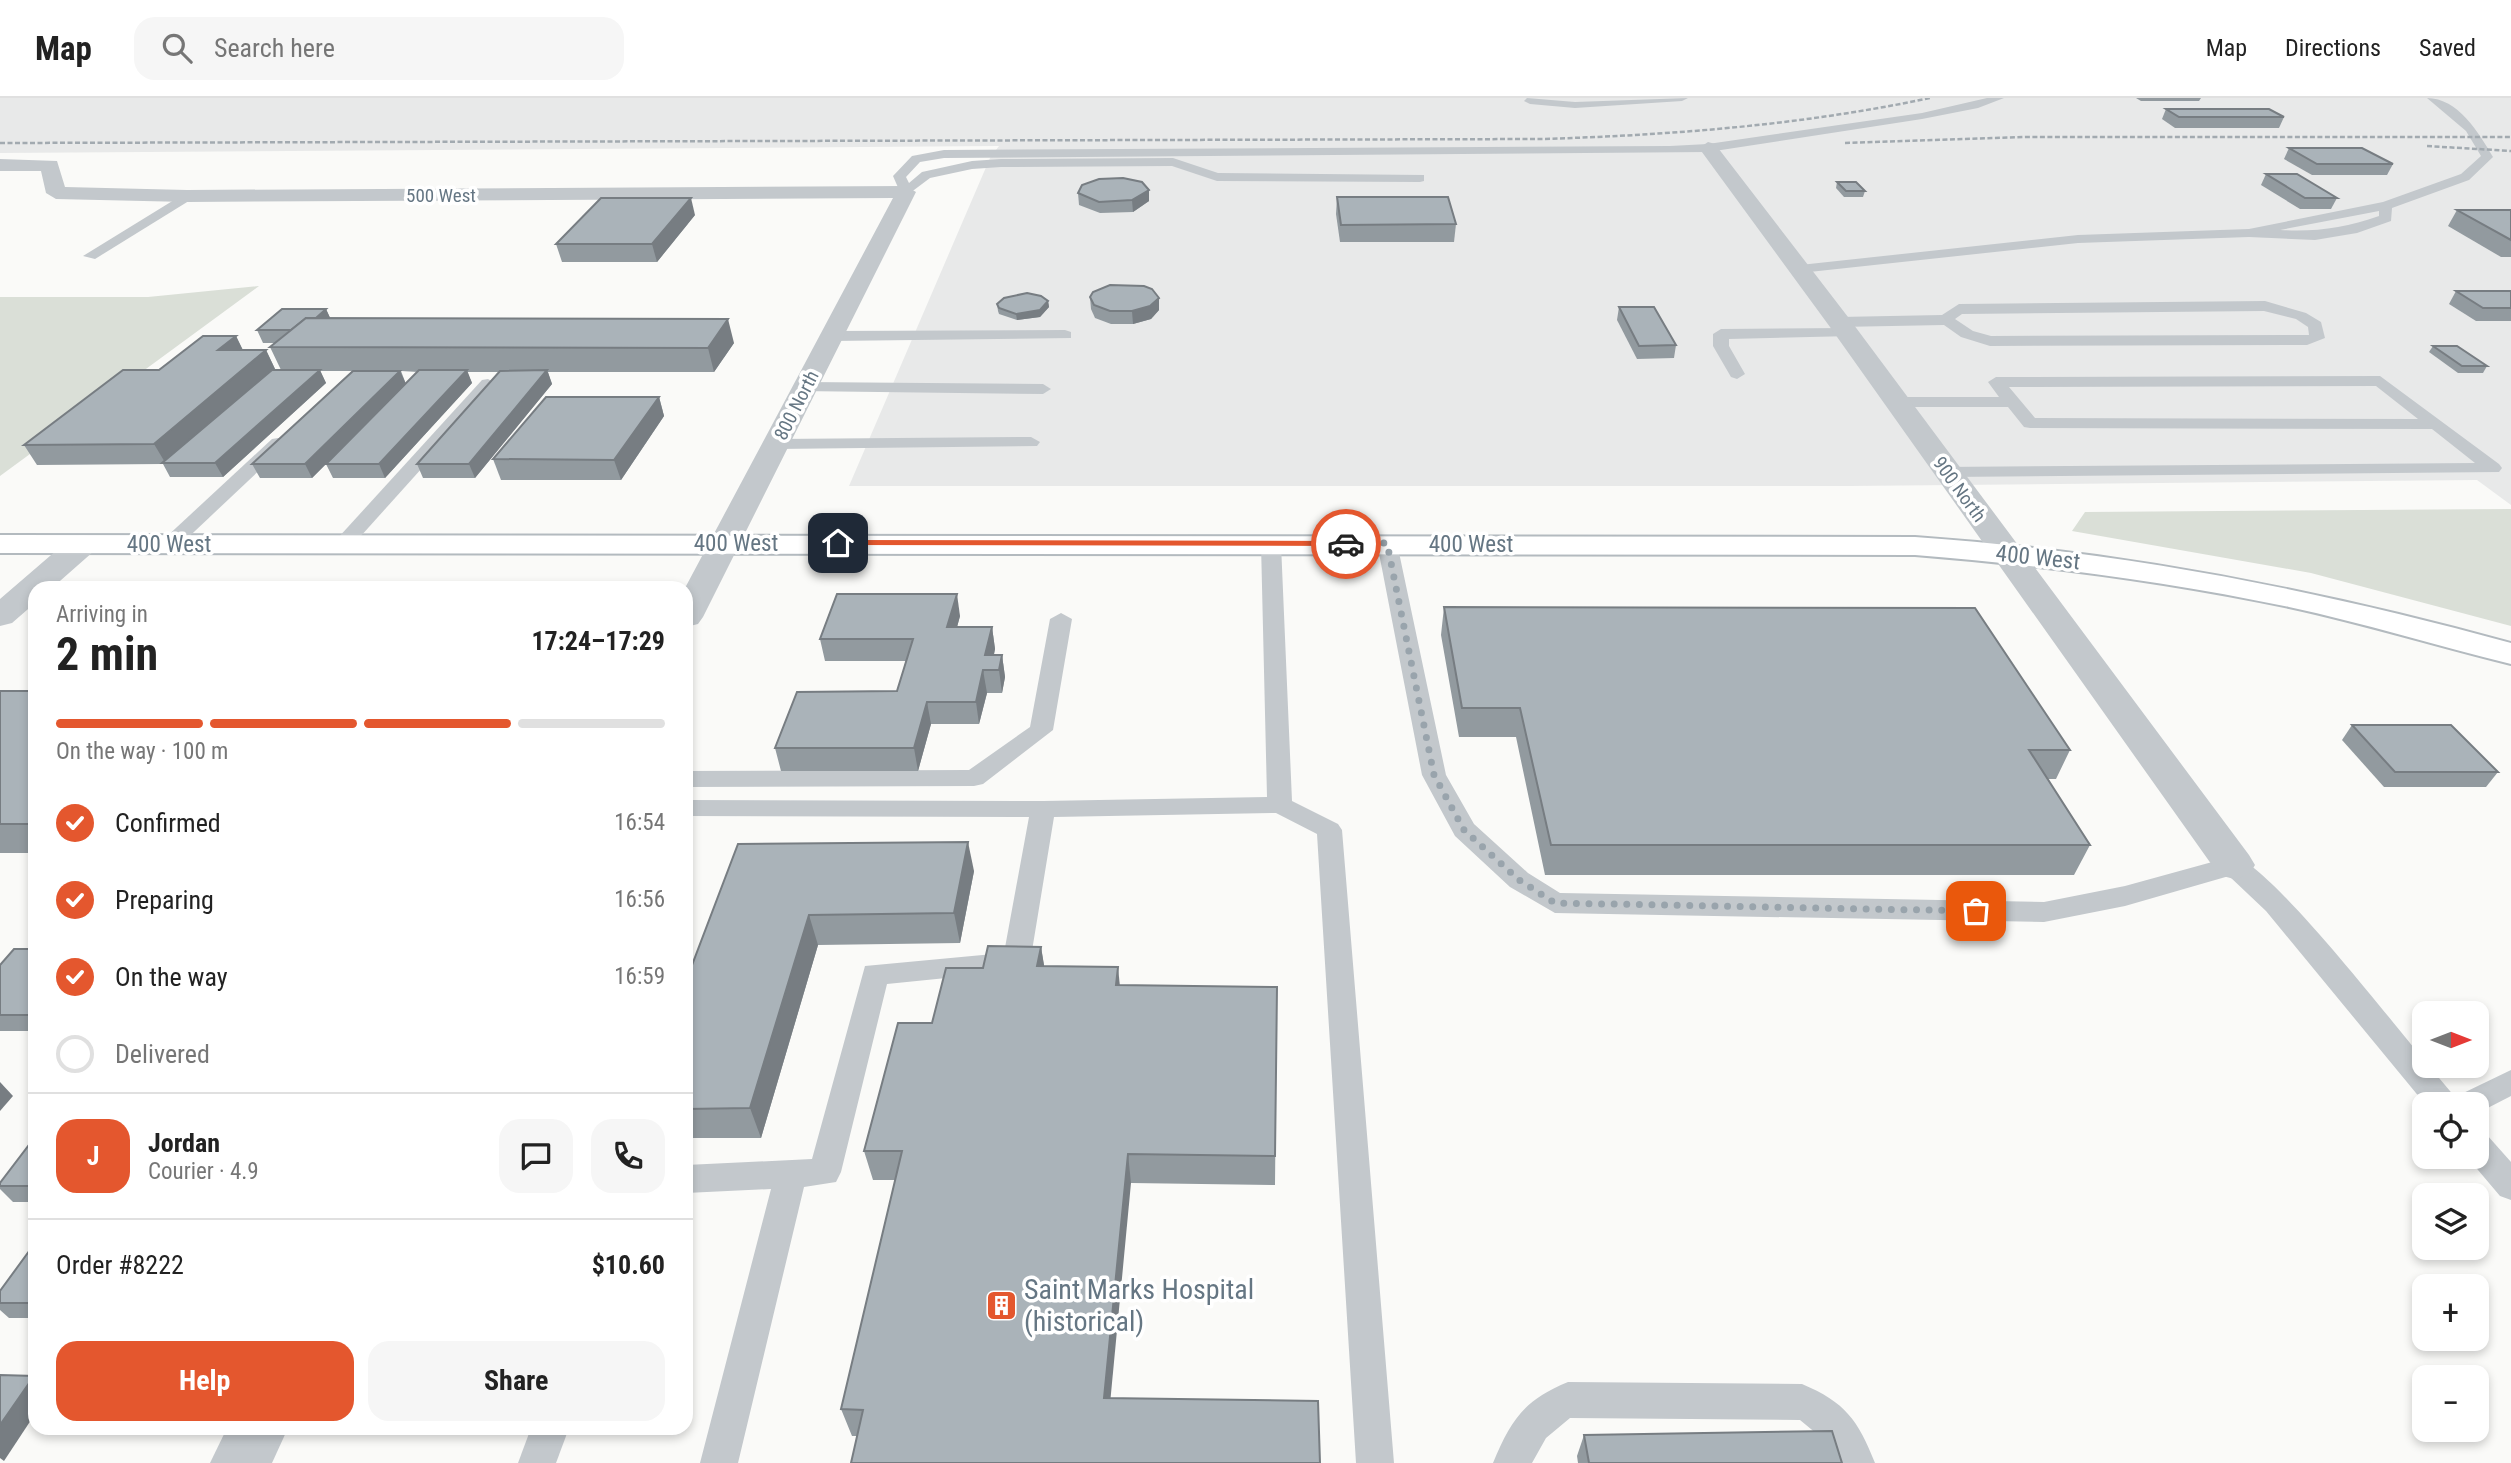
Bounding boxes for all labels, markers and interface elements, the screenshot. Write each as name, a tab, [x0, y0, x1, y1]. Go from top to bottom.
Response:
search box	[134, 17, 624, 80]
text: Map	[35, 29, 92, 68]
icon: search	[158, 29, 196, 67]
text: Search here	[214, 33, 335, 63]
text: Map	[2206, 34, 2247, 62]
text: Directions	[2285, 34, 2381, 62]
text: Saved	[2419, 34, 2476, 62]
street label: 500 West	[406, 184, 476, 207]
street label: 800 North	[769, 367, 824, 444]
street label: 900 North	[1928, 452, 1991, 526]
courier	[1311, 509, 1381, 579]
pin	[808, 513, 868, 573]
icon: home	[819, 524, 857, 562]
icon: car	[1327, 525, 1365, 563]
street label: 400 West	[694, 530, 778, 557]
street label: 400 West	[127, 531, 211, 558]
street label: 400 West	[1429, 531, 1513, 558]
street label: 400 West	[1994, 540, 2081, 575]
text: Arriving in	[56, 601, 148, 628]
text: 17:24–17:29	[531, 626, 665, 656]
text: 2 min	[56, 627, 158, 681]
text: On the way · 100 m	[56, 738, 228, 765]
icon: check	[56, 804, 94, 842]
text: Confirmed	[115, 808, 221, 838]
text: 16:54	[614, 809, 665, 836]
icon: check	[56, 881, 94, 919]
pin	[1946, 881, 2006, 941]
text: Preparing	[115, 885, 214, 915]
text: 16:56	[614, 886, 665, 913]
icon: bag	[1957, 892, 1995, 930]
icon: check	[56, 958, 94, 996]
text: On the way	[115, 962, 228, 992]
text: 16:59	[614, 963, 665, 990]
north arrow	[2412, 1001, 2488, 1078]
map controls	[2412, 1001, 2489, 1442]
text: Delivered	[115, 1039, 210, 1069]
button: locate	[2412, 1092, 2489, 1169]
button: chat	[499, 1119, 573, 1193]
button: phone	[591, 1119, 665, 1193]
text: Jordan	[148, 1128, 220, 1158]
text: J	[87, 1141, 99, 1171]
text: Courier · 4.9	[148, 1158, 259, 1185]
button: layers	[2412, 1183, 2489, 1260]
text: Order #8222	[56, 1250, 184, 1280]
text: $10.60	[592, 1250, 665, 1280]
place label: Saint Marks Hospital (historical)	[1024, 1273, 1254, 1338]
button: +	[2412, 1274, 2489, 1351]
building icon: Saint Marks Hospital (historical)	[984, 1288, 1018, 1322]
button: Help	[56, 1341, 354, 1421]
button: Share	[368, 1341, 665, 1421]
button: −	[2412, 1365, 2489, 1442]

